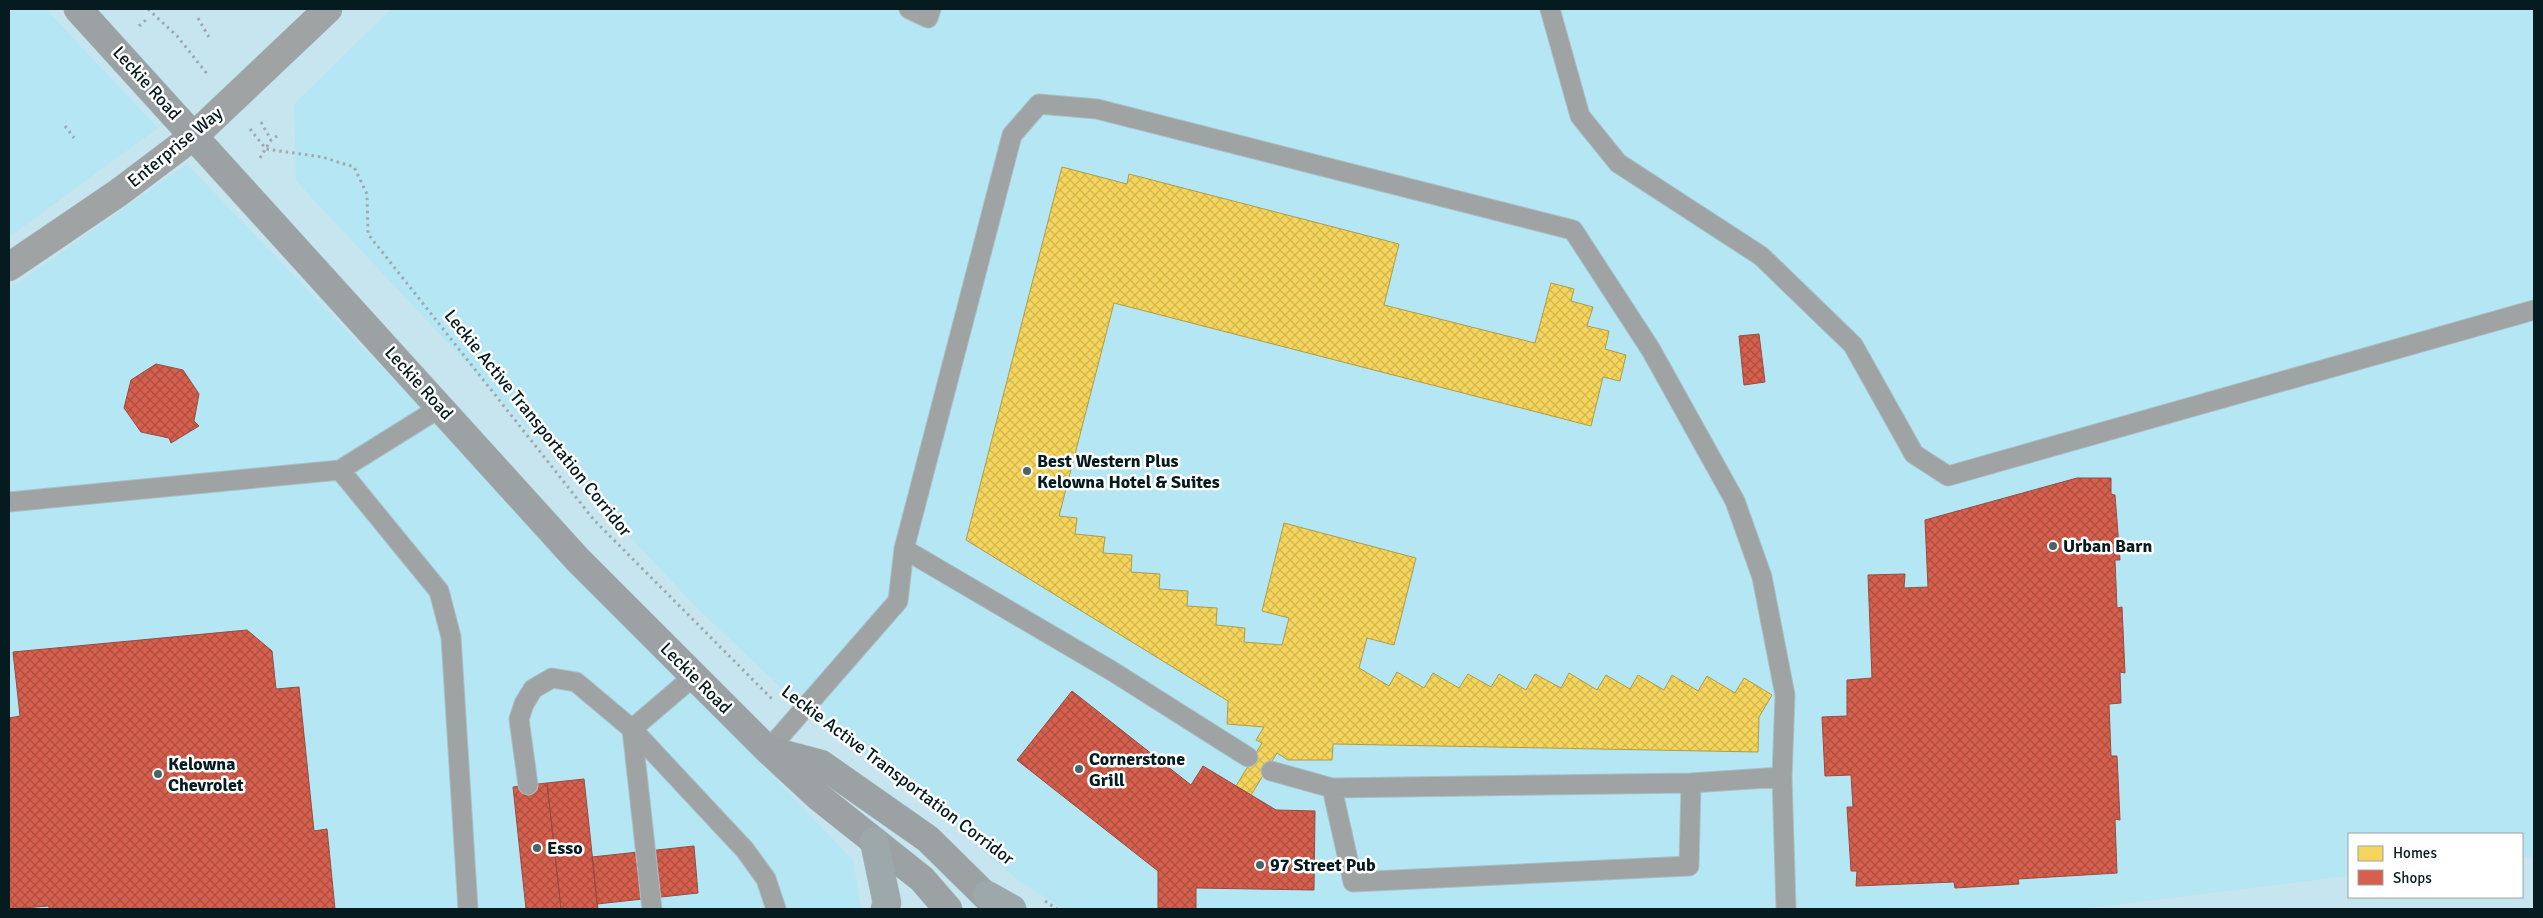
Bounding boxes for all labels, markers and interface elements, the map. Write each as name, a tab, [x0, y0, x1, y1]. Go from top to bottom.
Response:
street label: Leckie Road	[108, 42, 186, 124]
street label: Enterprise Way	[123, 102, 227, 192]
street label: Leckie Active Transportation Corridor	[440, 305, 637, 541]
street label: Leckie Road	[380, 342, 458, 424]
place label: Best Western Plus Kelowna Hotel & Suites	[1037, 450, 1220, 493]
marker: Best Western Plus Kelowna Hotel & Suites	[1021, 465, 1033, 477]
place label: Urban Barn	[2063, 535, 2152, 557]
marker: Urban Barn	[2047, 540, 2059, 552]
street label: Leckie Road	[656, 638, 736, 718]
street label: Leckie Active Transportation Corridor	[777, 680, 1019, 870]
place label: Cornerstone Grill	[1089, 748, 1185, 791]
place label: Kelowna Chevrolet	[168, 753, 244, 796]
marker: Cornerstone Grill	[1073, 763, 1085, 775]
marker: Kelowna Chevrolet	[152, 768, 164, 780]
legend	[2348, 833, 2523, 898]
place label: Esso	[547, 837, 583, 859]
marker: Esso	[531, 842, 543, 854]
text: Homes	[2393, 844, 2437, 862]
place label: 97 Street Pub	[1270, 854, 1376, 876]
marker: 97 Street Pub	[1254, 859, 1266, 871]
text: Shops	[2393, 869, 2432, 887]

